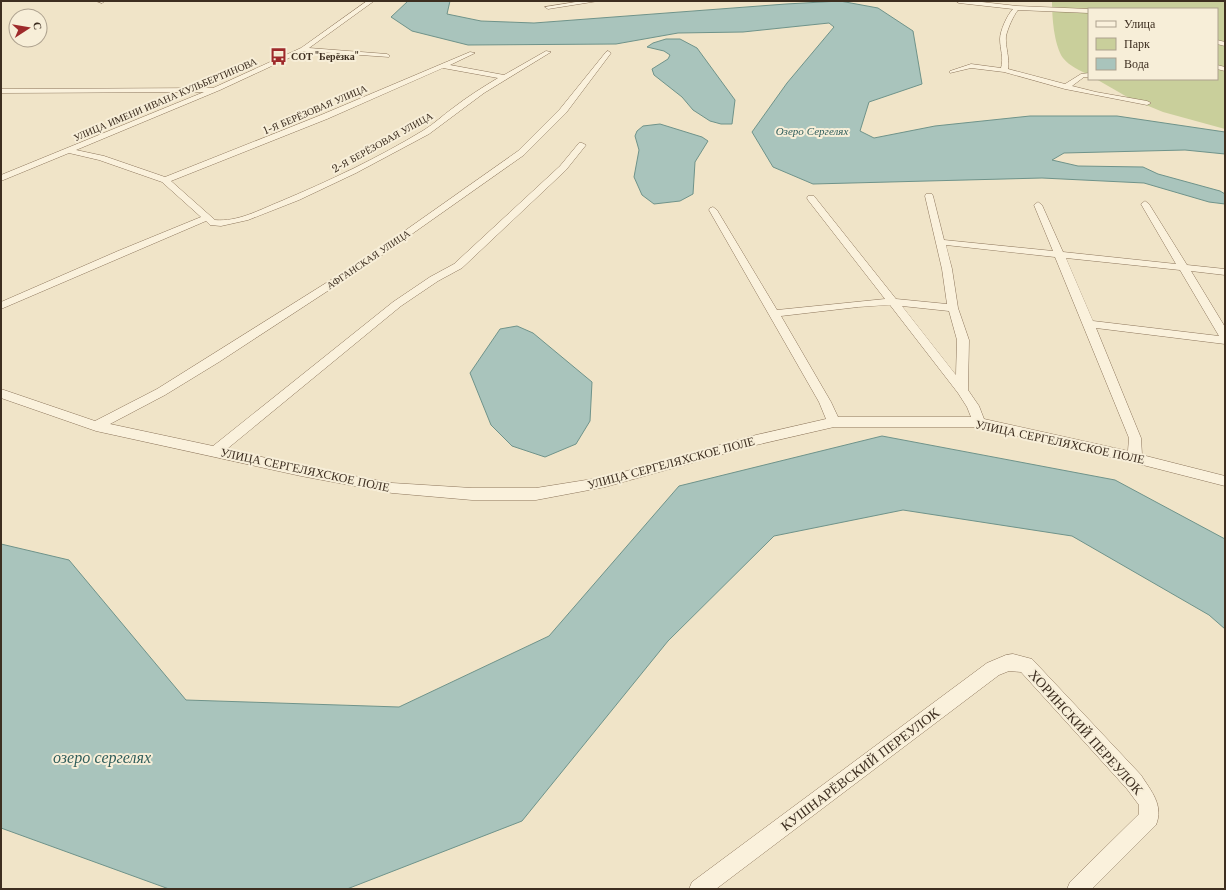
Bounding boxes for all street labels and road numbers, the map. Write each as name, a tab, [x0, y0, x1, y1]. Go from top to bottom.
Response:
street label: УЛИЦА ИМЕНИ ИВАНА КУЛЬБЕРТИНОВА	[71, 54, 260, 144]
street label: 1-Я БЕРЁЗОВАЯ УЛИЦА	[261, 81, 370, 137]
street label: 2-Я БЕРЁЗОВАЯ УЛИЦА	[330, 109, 436, 176]
street label: АФГАНСКАЯ УЛИЦА	[324, 226, 413, 292]
street label: УЛИЦА СЕРГЕЛЯХСКОЕ ПОЛЕ	[974, 416, 1146, 467]
street label: УЛИЦА СЕРГЕЛЯХСКОЕ ПОЛЕ	[586, 433, 756, 492]
street label: УЛИЦА СЕРГЕЛЯХСКОЕ ПОЛЕ	[219, 444, 391, 495]
street label: ХОРИНСКИЙ ПЕРЕУЛОК	[1025, 666, 1148, 799]
street label: КУШНАРЁВСКИЙ ПЕРЕУЛОК	[777, 703, 943, 835]

